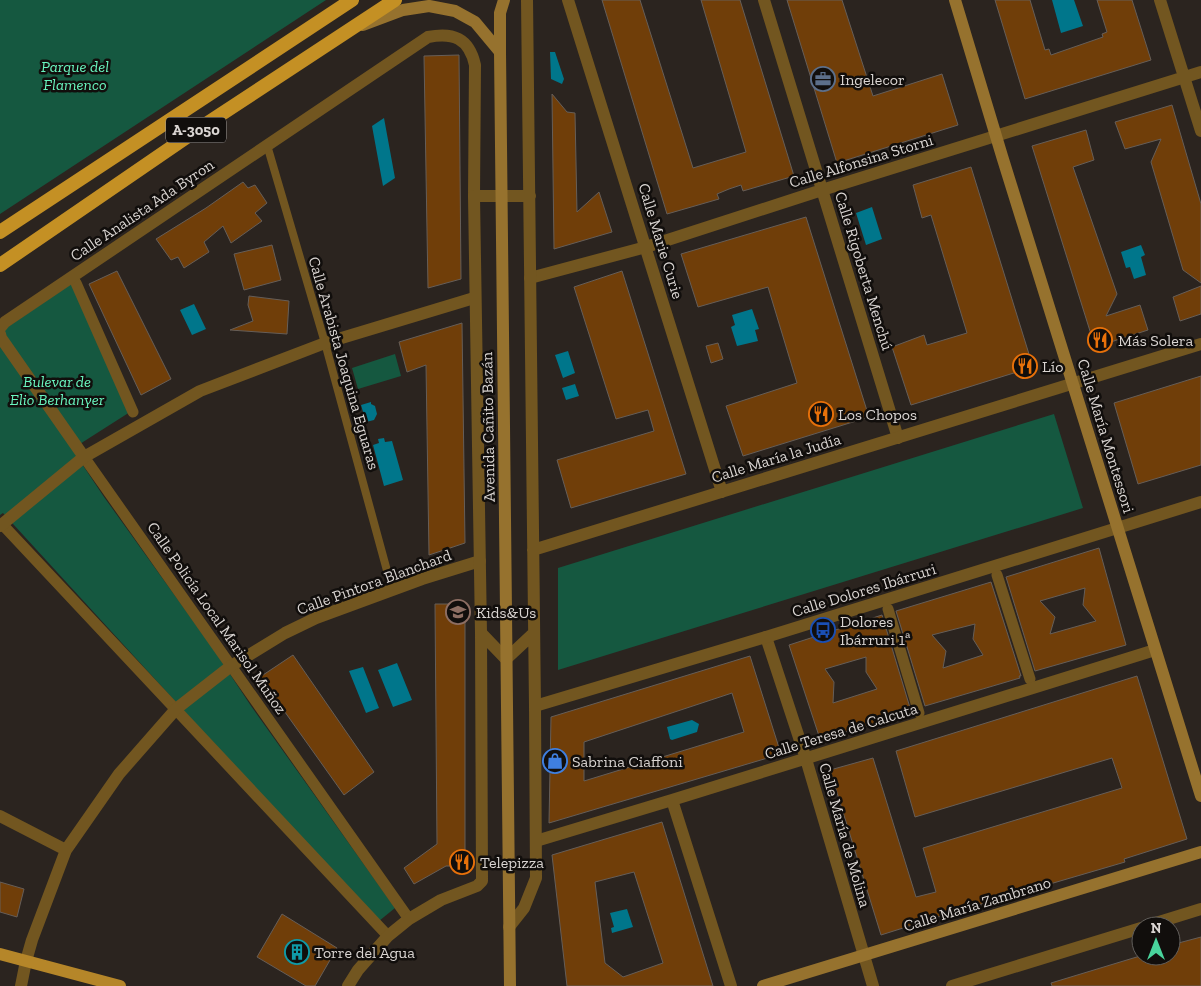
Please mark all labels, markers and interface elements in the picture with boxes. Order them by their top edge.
park label: Parque del Flamenco [41,57,109,94]
office icon: Ingelecor [810,66,836,92]
place label: Ingelecor [840,70,905,89]
road number: A-3050 [166,118,226,142]
street label: Calle Alfonsina Storni [787,130,936,192]
street label: Calle Analista Ada Byron [67,154,218,265]
street label: Calle Marie Curie [634,181,688,301]
street label: Calle Rigoberta Menchú [831,189,897,353]
street label: Calle Arabista Joaquina Eguaras [304,254,384,472]
restaurant icon: Más Solera [1087,327,1113,353]
place label: Más Solera [1118,331,1194,350]
street label: Avenida Cañito Bazán [477,351,499,502]
restaurant icon: Lío [1012,353,1038,379]
place label: Lío [1042,357,1063,376]
street label: Calle María Montessori [1074,357,1139,516]
park label: Bulevar de Elio Berhanyer [10,372,105,409]
restaurant icon: Los Chopos [808,401,834,427]
place label: Los Chopos [838,405,917,424]
street label: Calle María la Judía [709,429,843,487]
street label: Calle Policía Local Marisol Muñoz [143,518,291,718]
street label: Calle Pintora Blanchard [294,545,454,619]
street label: Calle Dolores Ibárruri [790,559,939,621]
school or university icon: Kids&Us [445,599,471,625]
place label: Kids&Us [476,603,536,622]
place label: Dolores Ibárruri 1ª [840,612,911,649]
bus stop icon: Dolores Ibárruri 1ª [810,617,836,643]
street label: Calle Teresa de Calcuta [762,699,920,763]
shop icon: Sabrina Ciaffoni [542,748,568,774]
place label: Sabrina Ciaffoni [572,752,683,771]
street label: Calle María de Molina [815,761,875,910]
restaurant icon: Telepizza [449,849,475,875]
place label: Telepizza [480,853,544,872]
street label: Calle María Zambrano [901,873,1053,935]
north arrow [1131,916,1181,966]
text: N [1151,920,1162,937]
building icon: Torre del Agua [284,939,310,965]
place label: Torre del Agua [314,943,415,962]

